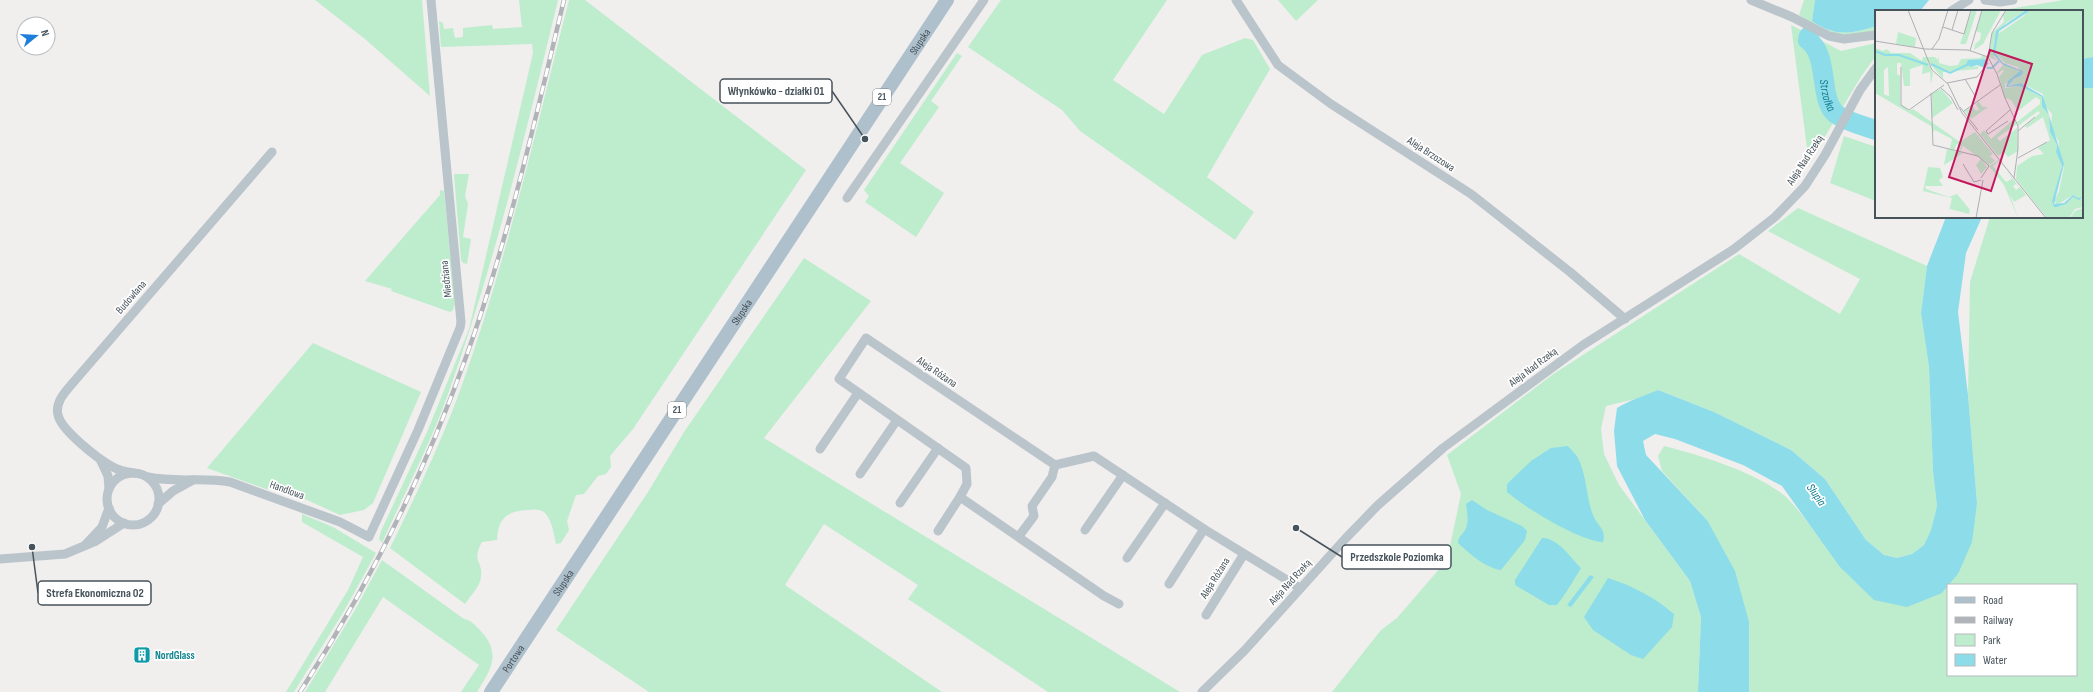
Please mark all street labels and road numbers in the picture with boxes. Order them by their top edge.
street label: Słupska [906,26,933,57]
road number: 21 [873,89,891,105]
street label: Aleja Nad Rzeką [1783,132,1826,188]
street label: Aleja Brzozowa [1404,133,1457,174]
street label: Miedziana [438,260,454,298]
street label: Budowlana [113,278,149,316]
street label: Słupska [728,297,755,327]
street label: Aleja Nad Rzeką [1505,345,1560,390]
street label: Aleja Różana [914,353,960,390]
road number: 21 [668,402,686,418]
street label: Handlowa [268,478,306,502]
street label: Aleja Różana [1197,555,1233,602]
street label: Aleja Nad Rzeką [1265,556,1314,608]
street label: Słupska [550,567,576,598]
street label: Portowa [499,642,527,675]

